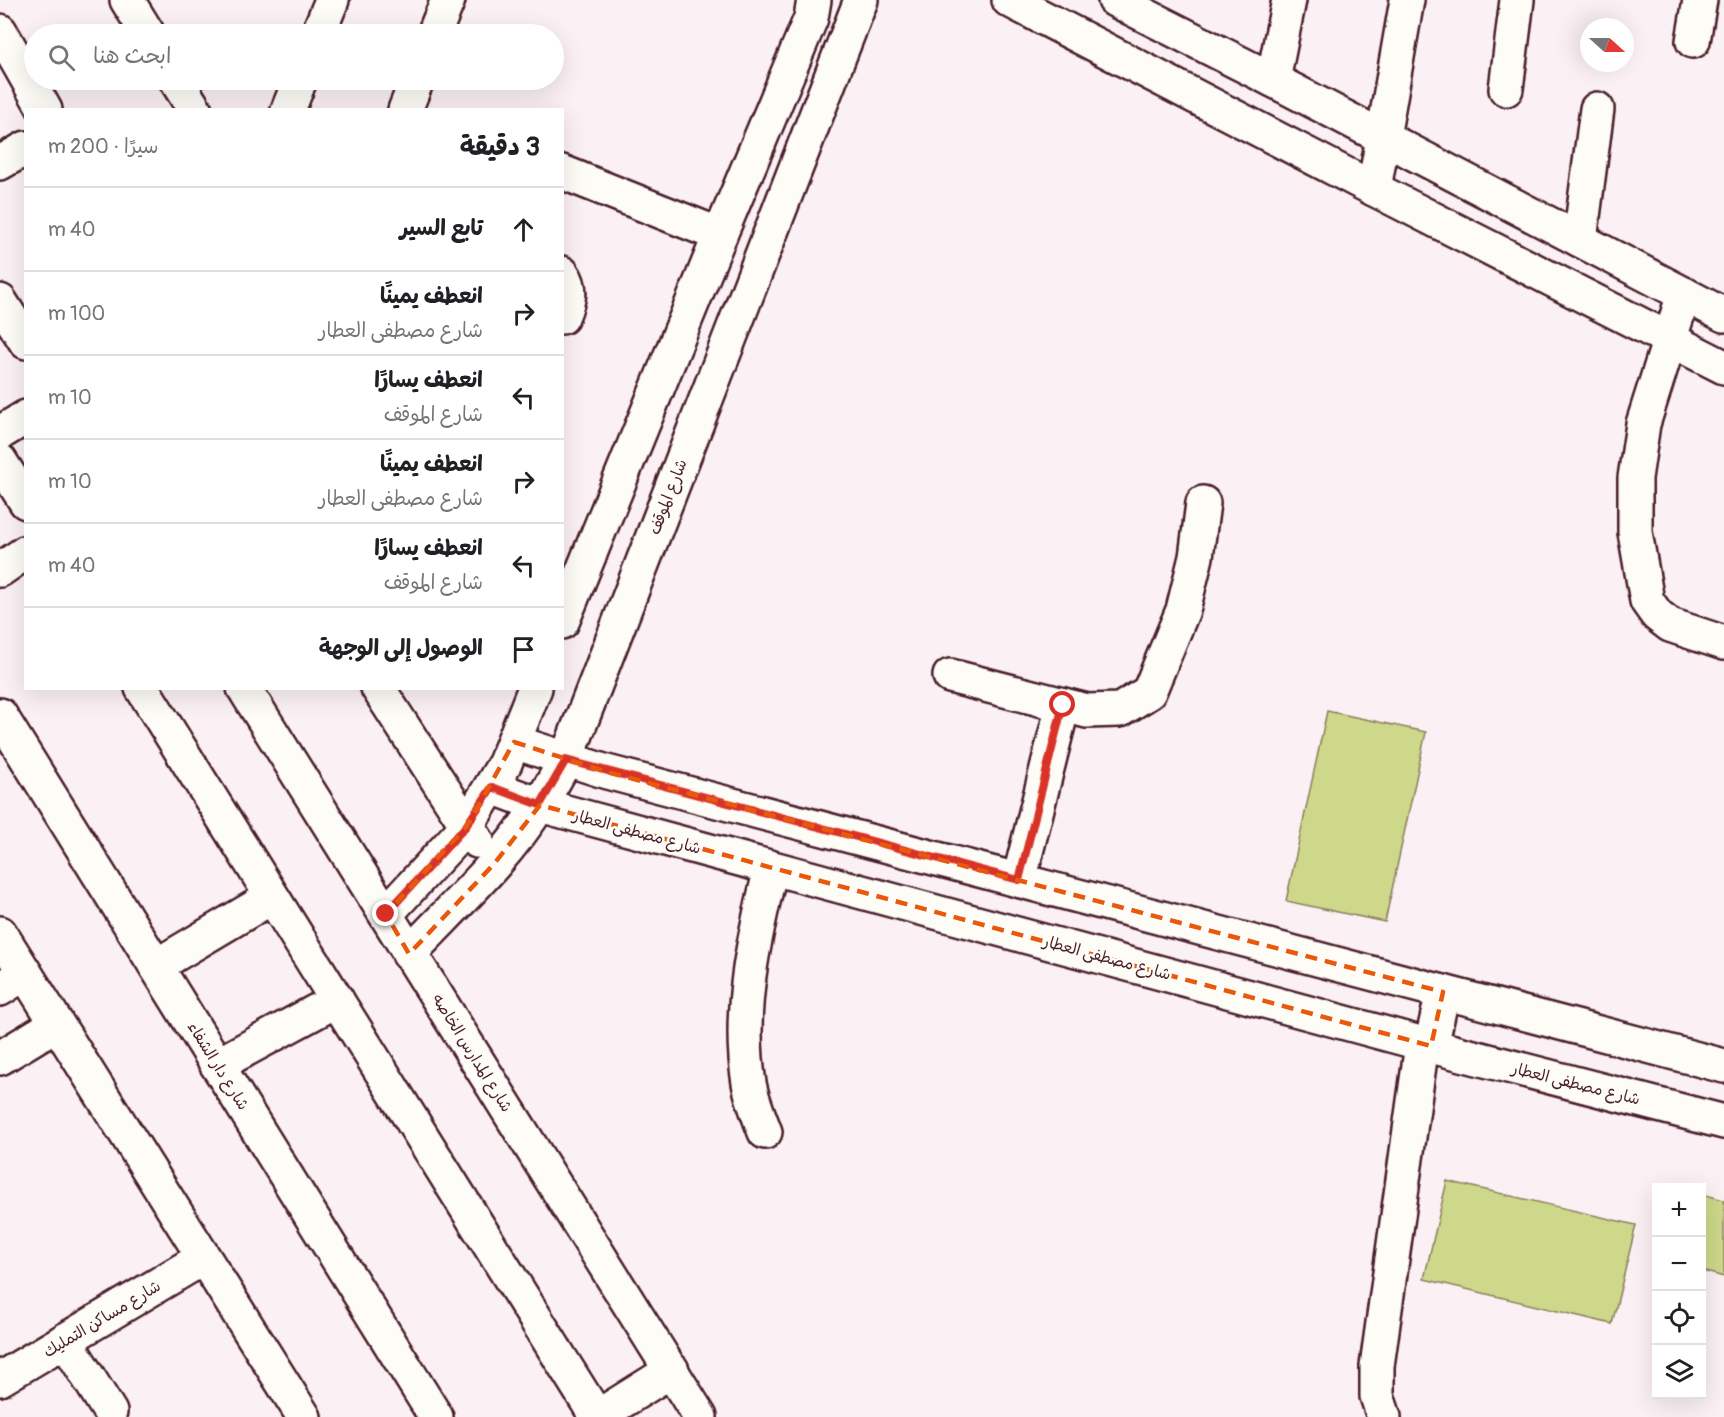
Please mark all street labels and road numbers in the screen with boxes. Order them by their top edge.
street label: شارع الموقف [644,456,692,538]
street label: شارع مصطفى العطار [569,805,703,860]
street label: شارع مصطفى العطار [1039,931,1173,986]
street label: شارع المدارس الخاصه [427,990,516,1116]
street label: شارع دار الشفاء [182,1018,253,1115]
street label: شارع مصطفى العطار [1508,1058,1642,1111]
street label: شارع مساكن التمليك [40,1276,165,1363]

